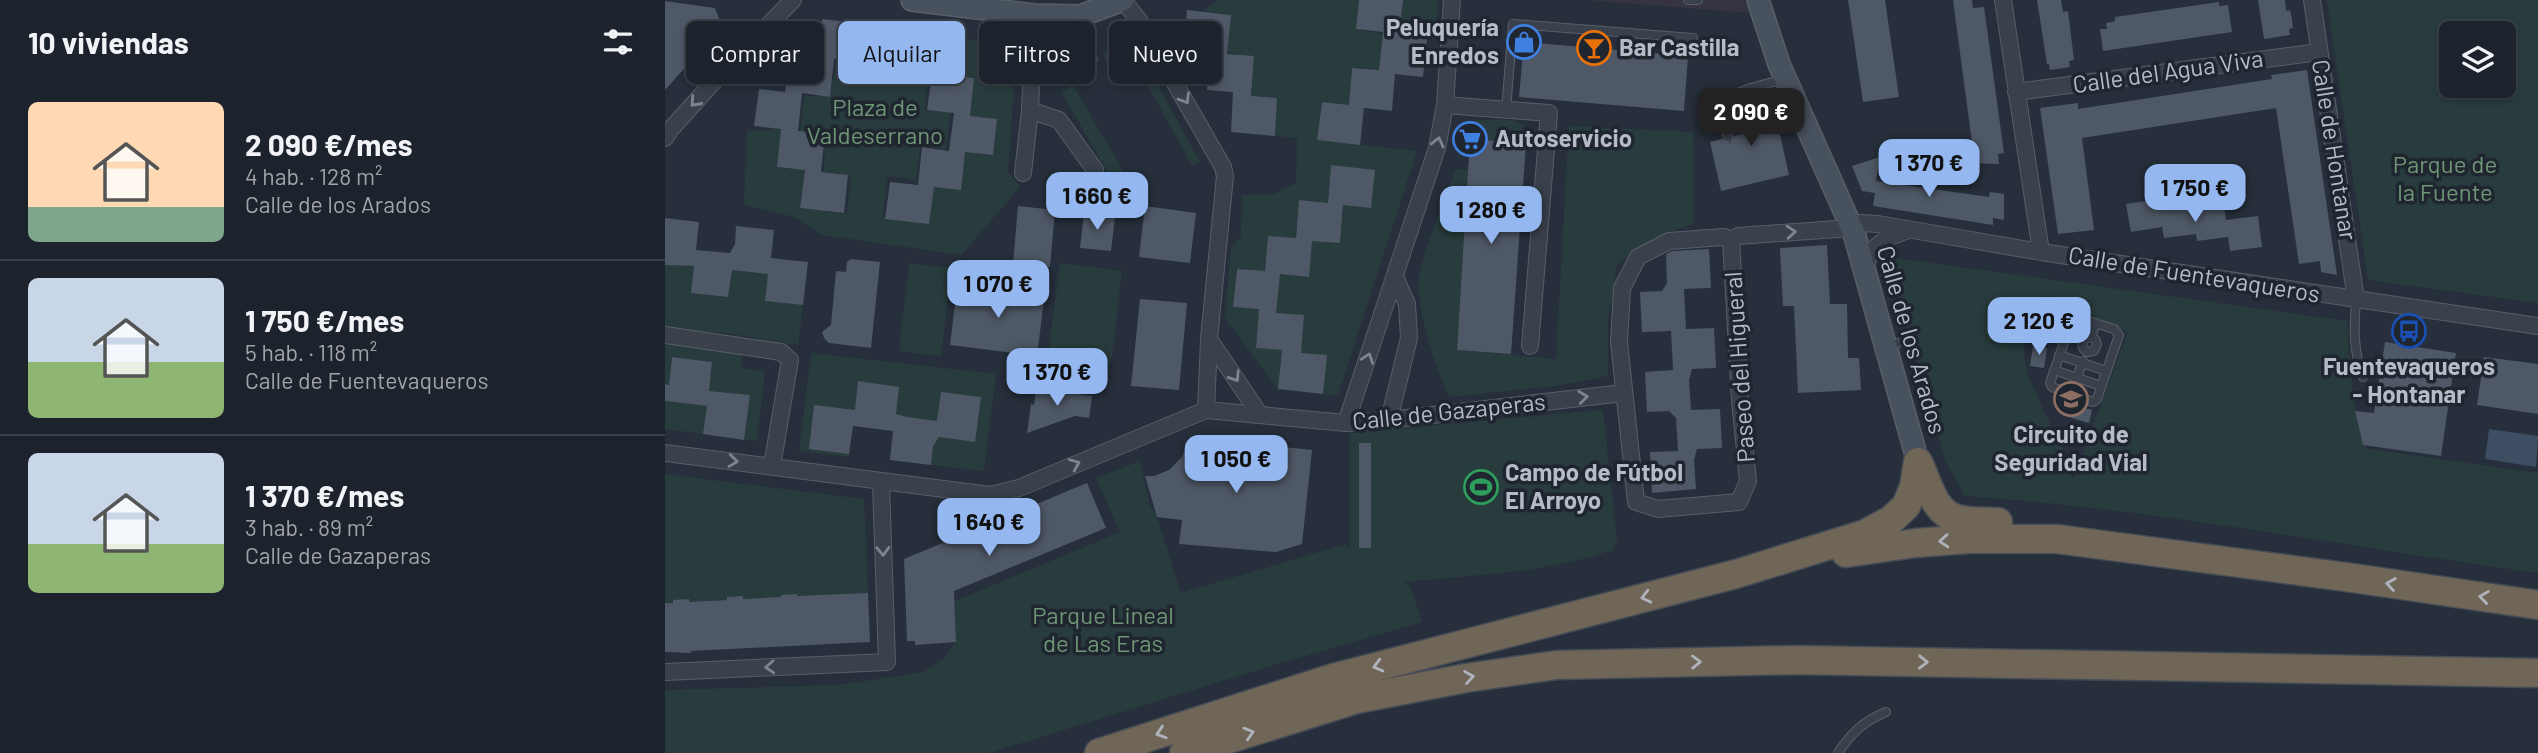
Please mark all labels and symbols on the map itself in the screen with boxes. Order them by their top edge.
place label: Peluquería Enredos [1386,12,1499,69]
shop icon: Peluquería Enredos [1505,23,1543,61]
bar icon: Bar Castilla [1575,29,1613,67]
place label: Bar Castilla [1619,32,1739,61]
street label: Calle del Agua Viva [2071,43,2265,98]
street label: Calle de Hontanar [2307,57,2364,242]
pin: 2 090 € [1686,88,1816,148]
park label: Plaza de Valdeserrano [807,92,943,149]
one-way arrow [1177,92,1190,105]
one-way arrow [691,94,703,107]
supermarket icon: Autoservicio [1451,120,1489,158]
place label: Autoservicio [1495,123,1632,152]
one-way arrow [1430,136,1444,148]
pin: 1 370 € [1864,140,1994,199]
park label: Parque de la Fuente [2393,149,2497,206]
pin: 1 750 € [2130,164,2260,224]
pin: 1 660 € [1032,173,1162,232]
pin: 1 280 € [1426,187,1556,246]
one-way arrow [1786,225,1797,240]
street label: Calle de Fuentevaqueros [2066,239,2322,308]
street label: Calle de los Arados [1872,242,1953,437]
pin: 1 070 € [933,260,1063,320]
street label: Paseo del Higueral [1717,271,1760,464]
pin: 2 120 € [1974,298,2104,357]
bus stop icon: Fuentevaqueros - Hontanar [2390,312,2428,350]
pin: 1 370 € [992,348,1122,408]
place label: Fuentevaqueros - Hontanar [2323,351,2495,408]
one-way arrow [1360,353,1374,365]
one-way arrow [1227,369,1240,382]
school or university icon: Circuito de Seguridad Vial [2052,380,2090,418]
street label: Calle de Gazaperas [1351,386,1547,435]
one-way arrow [1578,390,1589,405]
place label: Circuito de Seguridad Vial [1994,419,2148,476]
pin: 1 050 € [1171,435,1301,495]
one-way arrow [727,454,739,469]
place label: Campo de Fútbol El Arroyo [1505,457,1683,514]
one-way arrow [1068,459,1080,473]
sports icon: Campo de Fútbol El Arroyo [1462,468,1500,506]
pin: 1 640 € [924,498,1054,558]
one-way arrow [1938,533,1949,548]
one-way arrow [876,546,891,557]
one-way arrow [2385,576,2397,591]
one-way arrow [1640,589,1652,603]
one-way arrow [2478,590,2490,605]
park label: Parque Lineal de Las Eras [1032,600,1174,657]
one-way arrow [1691,654,1701,670]
one-way arrow [1918,655,1929,670]
one-way arrow [1373,658,1385,672]
one-way arrow [765,659,776,674]
one-way arrow [1463,670,1475,685]
one-way arrow [1155,725,1168,739]
one-way arrow [1242,726,1254,741]

